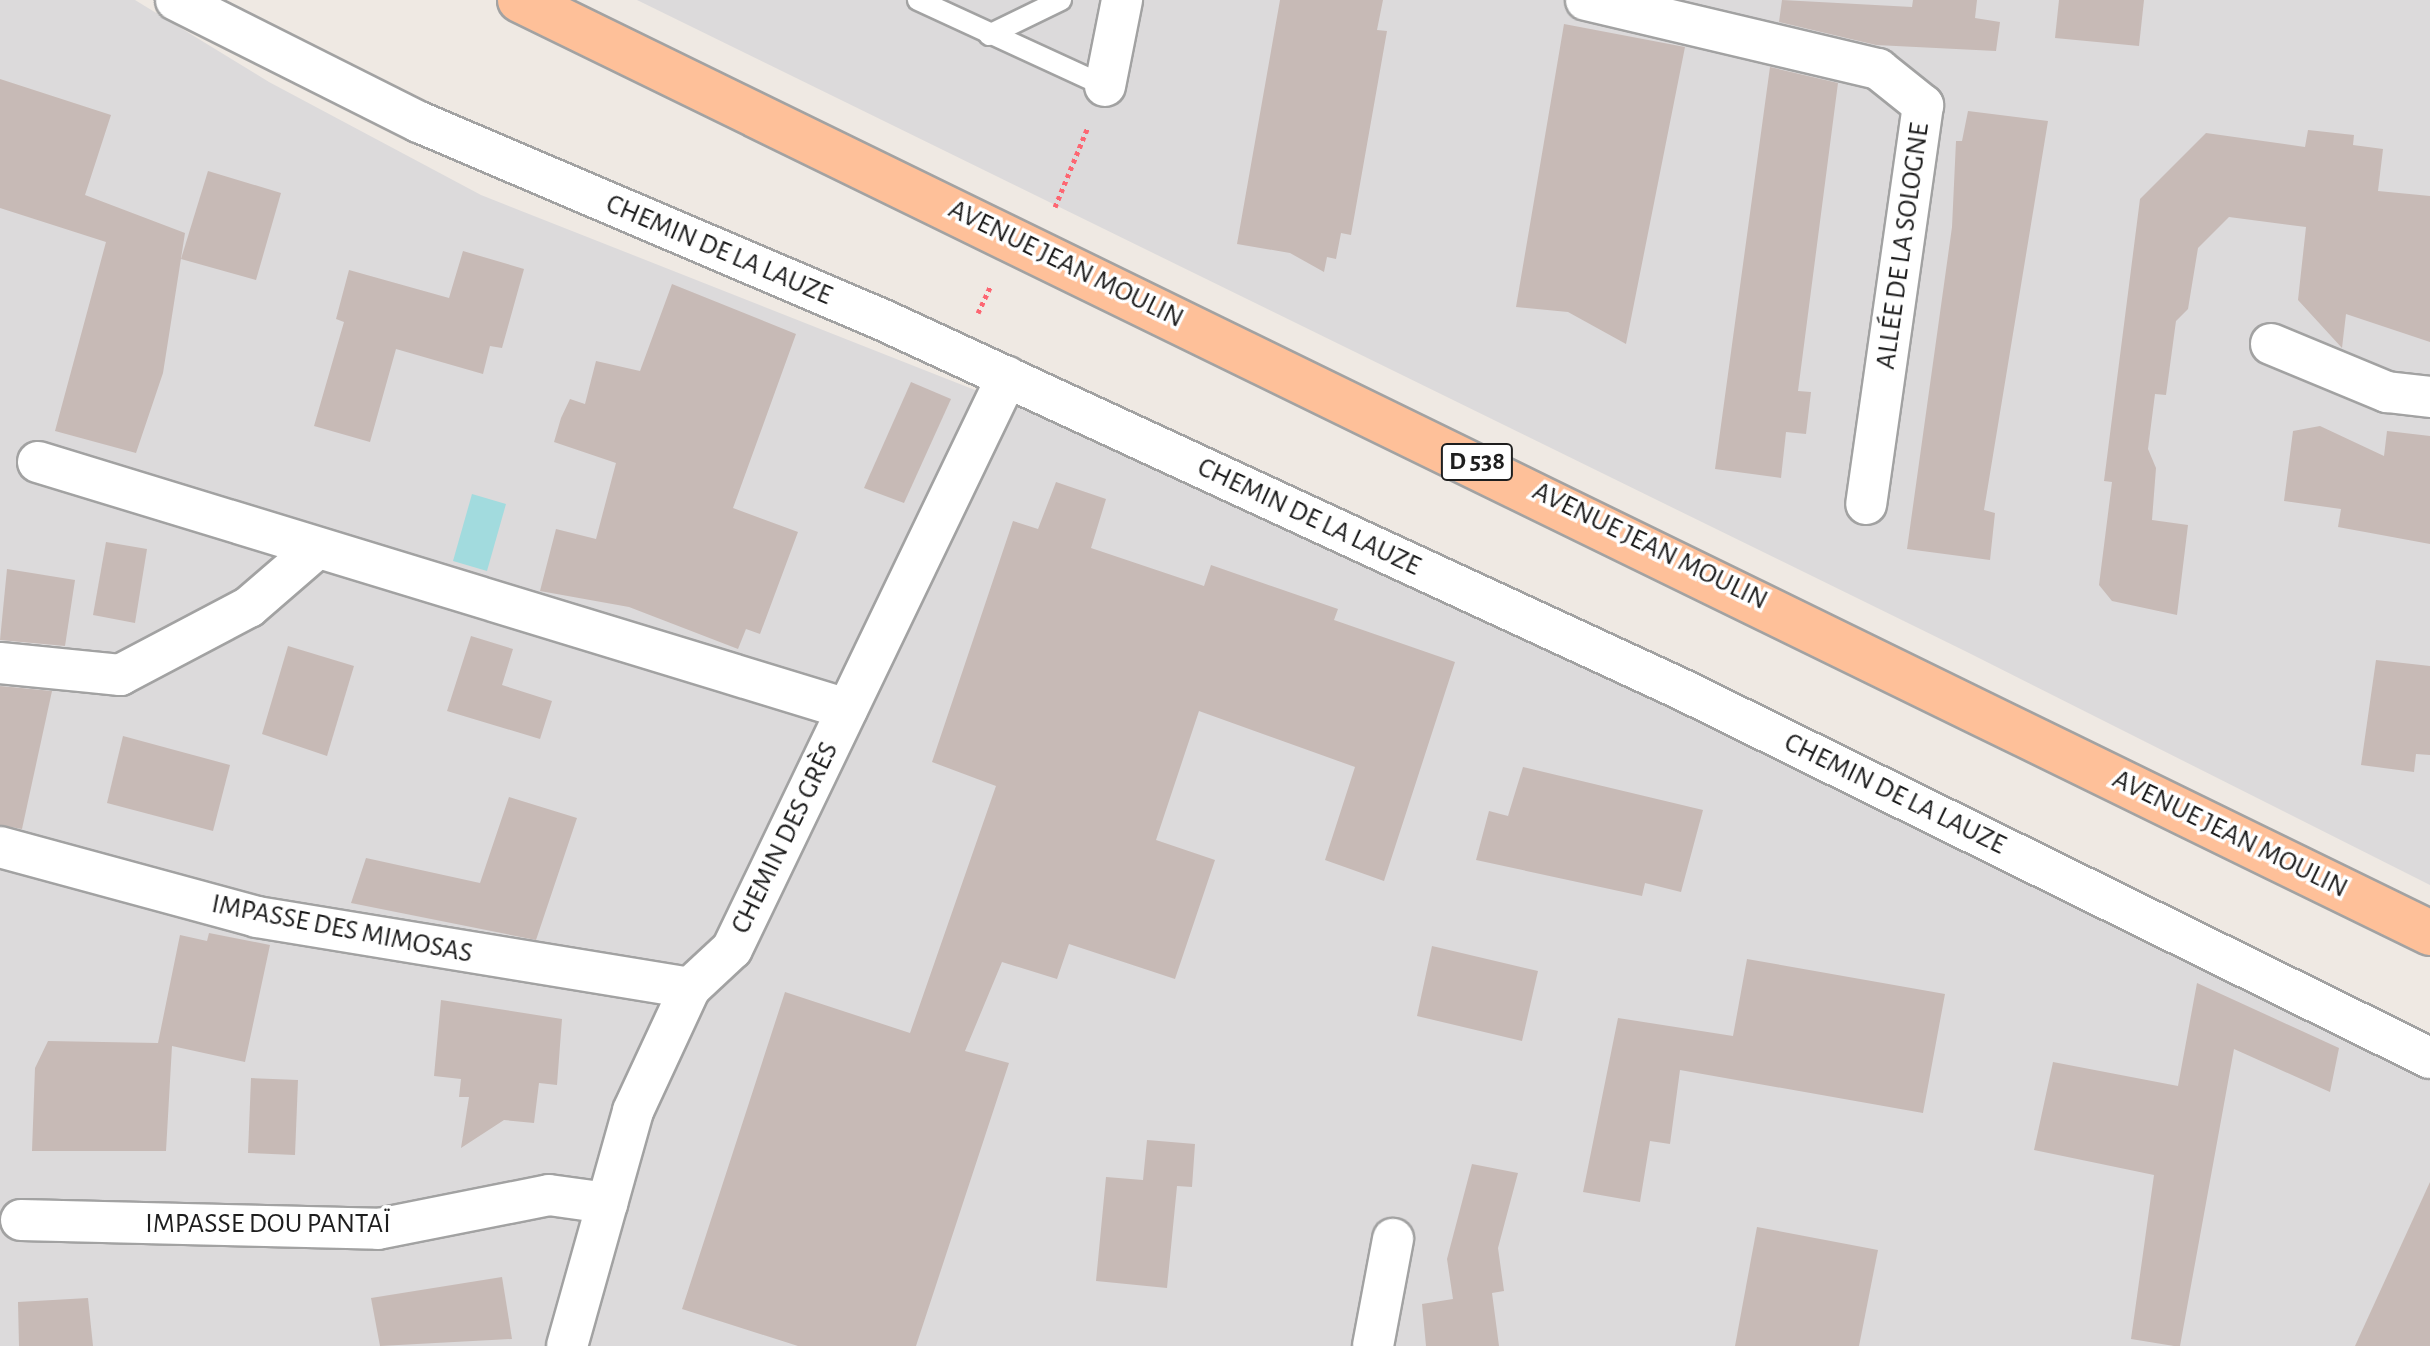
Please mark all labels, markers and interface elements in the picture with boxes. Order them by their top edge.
street label: ALLÉE DE LA SOLOGNE [1869,121,1937,371]
street label: CHEMIN DE LA LAUZE [601,187,837,313]
street label: AVENUE JEAN MOULIN [943,192,1189,336]
road number: D 538 [1439,440,1515,484]
street label: CHEMIN DE LA LAUZE [1192,451,1426,583]
street label: AVENUE JEAN MOULIN [1527,474,1773,618]
street label: CHEMIN DE LA LAUZE [1779,726,2011,862]
street label: CHEMIN DES GRÈS [724,737,846,939]
street label: AVENUE JEAN MOULIN [2107,762,2353,906]
street label: IMPASSE DES MIMOSAS [209,887,475,971]
street label: IMPASSE DOU PANTAÏ [145,1207,391,1241]

